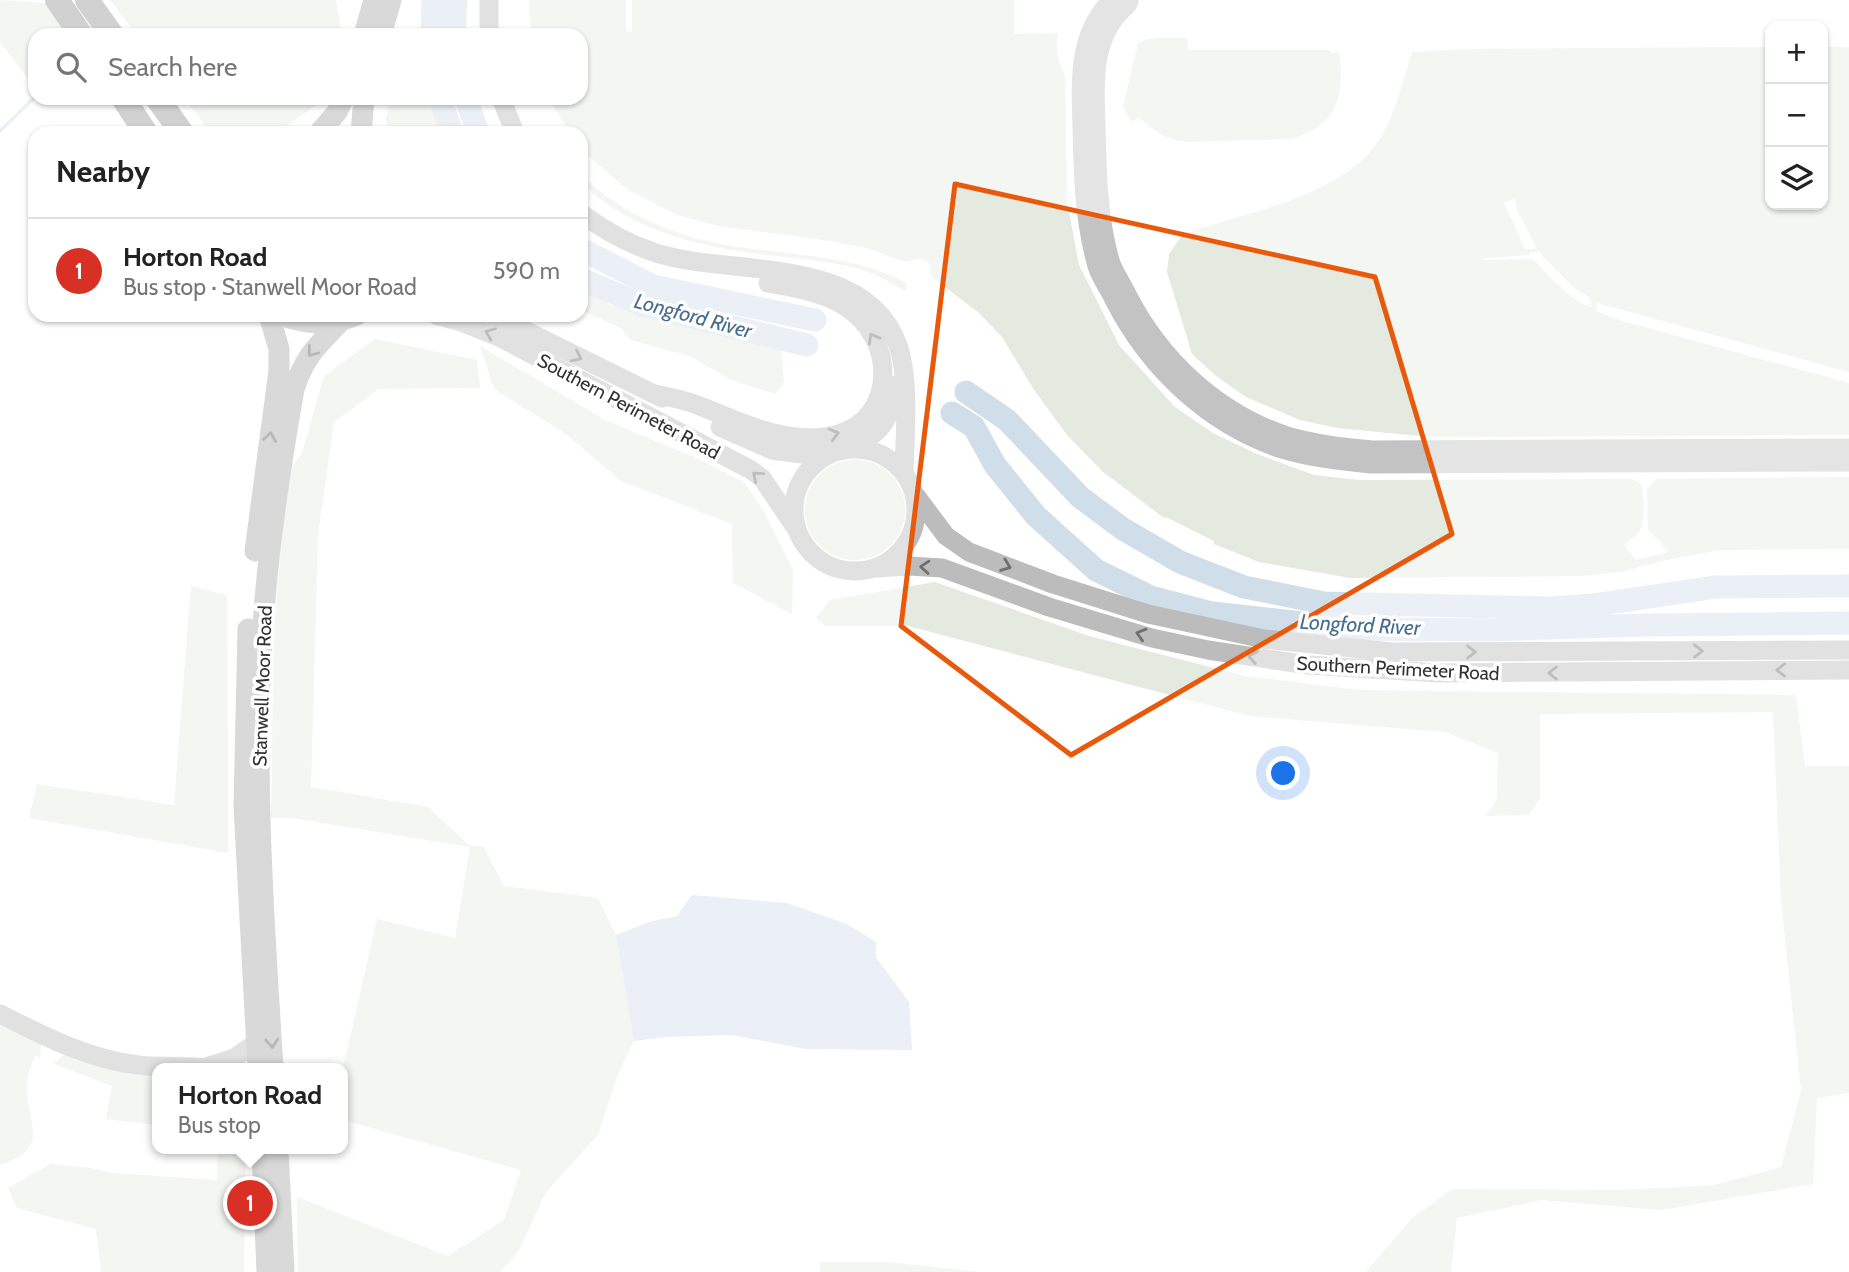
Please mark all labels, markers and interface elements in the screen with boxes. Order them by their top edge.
map controls [1765,21,1828,210]
button: + [1765,21,1828,84]
search box [28,28,588,105]
icon: search [52,48,90,86]
text: Search here [108,51,237,83]
button: − [1765,84,1828,147]
button: layers [1765,147,1828,210]
text: Nearby [56,153,150,190]
text: Horton Road [123,241,267,273]
text: 1 [75,257,83,285]
text: 590 m [493,257,560,285]
text: Bus stop · Stanwell Moor Road [123,273,417,301]
water label: Longford River [632,288,756,344]
one-way arrow [484,328,496,342]
one-way arrow [868,333,881,346]
one-way arrow [308,345,321,357]
one-way arrow [570,348,582,362]
street label: Southern Perimeter Road [534,349,724,464]
one-way arrow [828,428,840,443]
one-way arrow [262,431,277,443]
one-way arrow [752,472,765,484]
one-way arrow [999,558,1011,572]
one-way arrow [919,560,930,575]
street label: Stanwell Moor Road [248,605,277,767]
water label: Longford River [1299,609,1422,640]
one-way arrow [1135,628,1147,643]
one-way arrow [1694,643,1704,659]
one-way arrow [1466,644,1477,660]
one-way arrow [1247,650,1259,665]
street label: Southern Perimeter Road [1296,652,1500,685]
one-way arrow [1775,662,1786,678]
one-way arrow [1548,665,1558,681]
your location [1266,756,1300,790]
one-way arrow [264,1037,279,1048]
popup [152,1063,348,1154]
text: Horton Road [178,1079,322,1111]
text: Bus stop [178,1111,261,1139]
pin: 1 [227,1177,273,1229]

